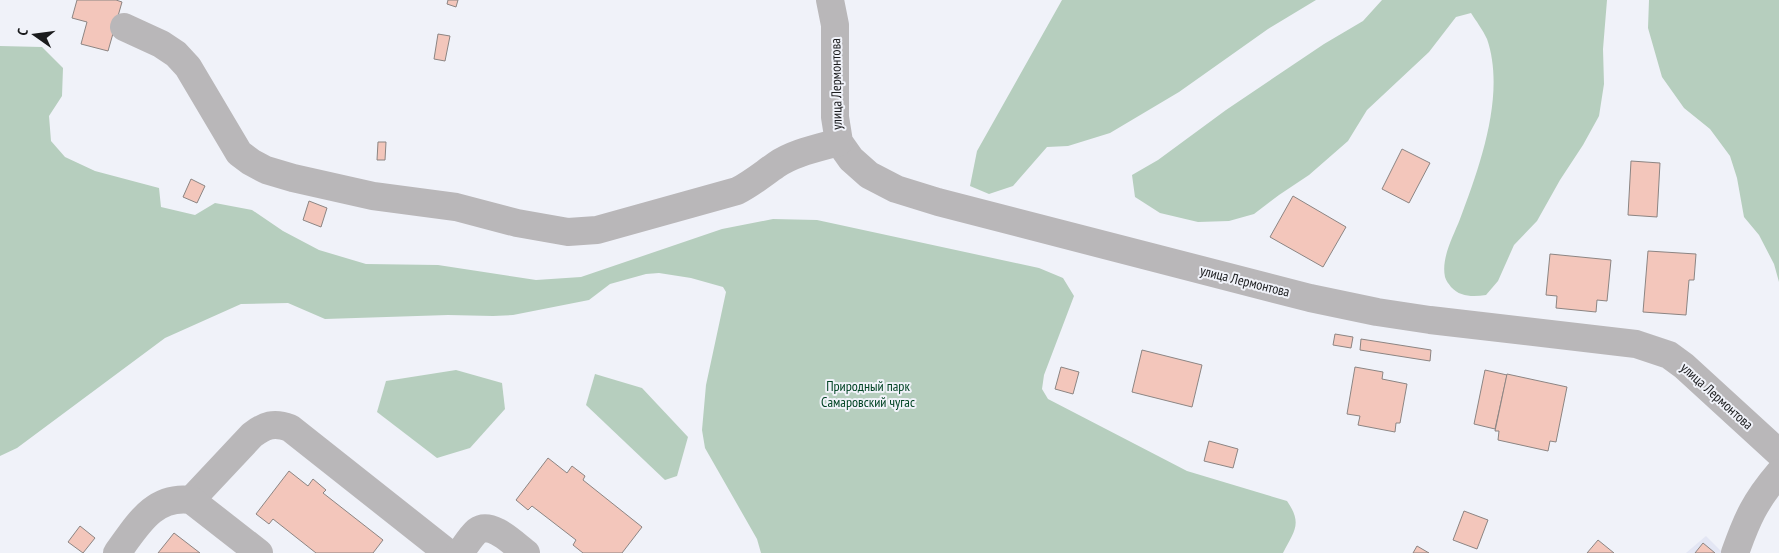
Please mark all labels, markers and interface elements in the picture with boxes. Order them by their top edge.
north arrow [10,10,60,60]
text: С [13,26,32,37]
street label: улица Лермонтова [826,38,846,130]
street label: улица Лермонтова [1198,261,1292,301]
street label: улица Лермонтова [1677,359,1757,433]
park label: Природный парк Самаровский чугас [821,377,915,411]

